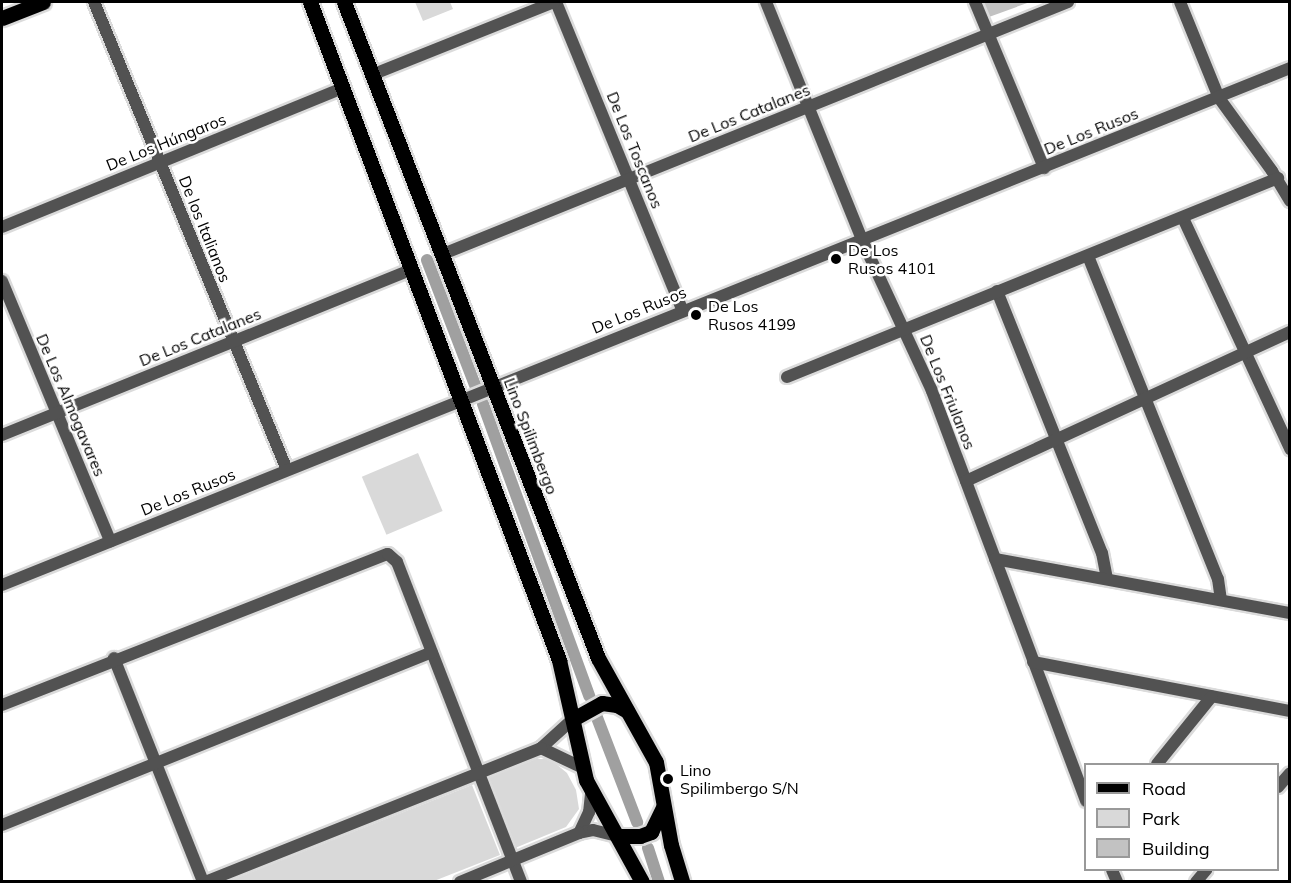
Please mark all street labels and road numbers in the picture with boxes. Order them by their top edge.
street label: De Los Catalanes [685,80,813,146]
street label: De Los Toscanos [603,89,667,211]
street label: De Los Rusos [1041,103,1141,159]
street label: De Los Húngaros [103,109,229,175]
street label: De los Italianos [175,173,235,285]
street label: De Los Rusos [589,282,689,338]
street label: De Los Catalanes [136,304,264,370]
street label: De Los Almogavares [32,331,110,479]
street label: De Los Friulanos [916,332,980,452]
street label: Lino Spilimbergo [500,375,562,497]
street label: De Los Rusos [138,464,238,520]

